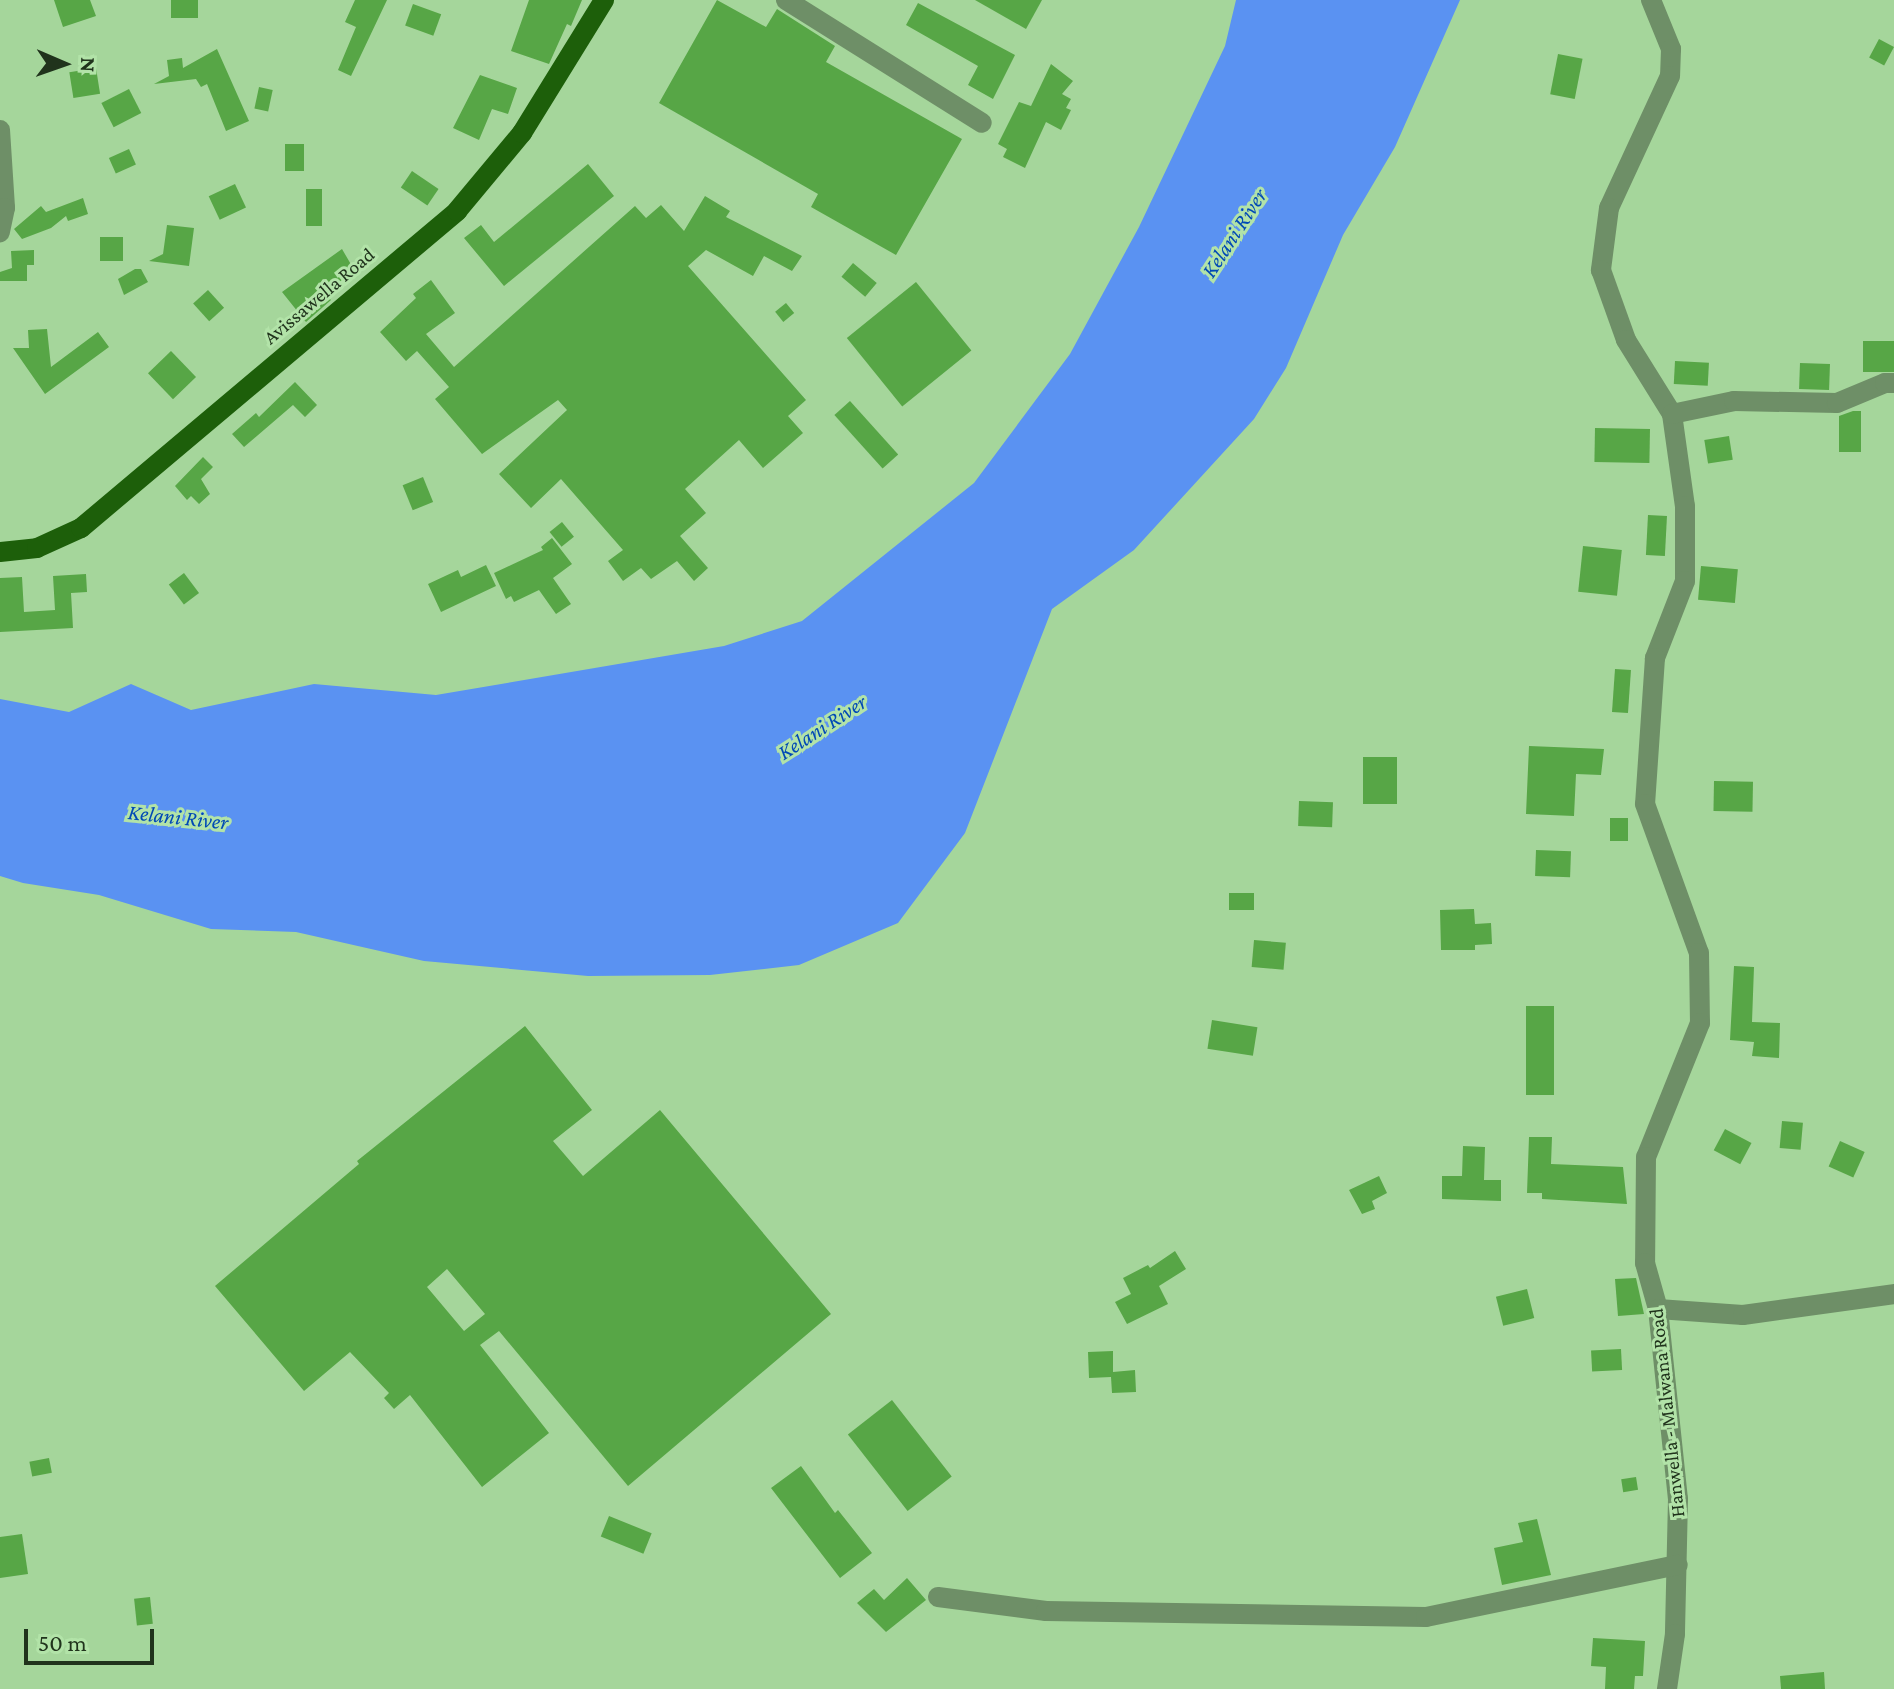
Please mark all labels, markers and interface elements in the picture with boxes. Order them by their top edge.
north arrow [24,24,104,104]
text: N [76,57,101,73]
water label: Kelani River [1196,184,1272,282]
street label: Avissawella Road [259,243,379,349]
water label: Kelani River [773,689,871,765]
water label: Kelani River [127,799,229,835]
street label: Hanwella - Malwana Road [1644,1307,1690,1519]
scale bar [28,1613,158,1663]
text: 50 m [38,1629,87,1656]

